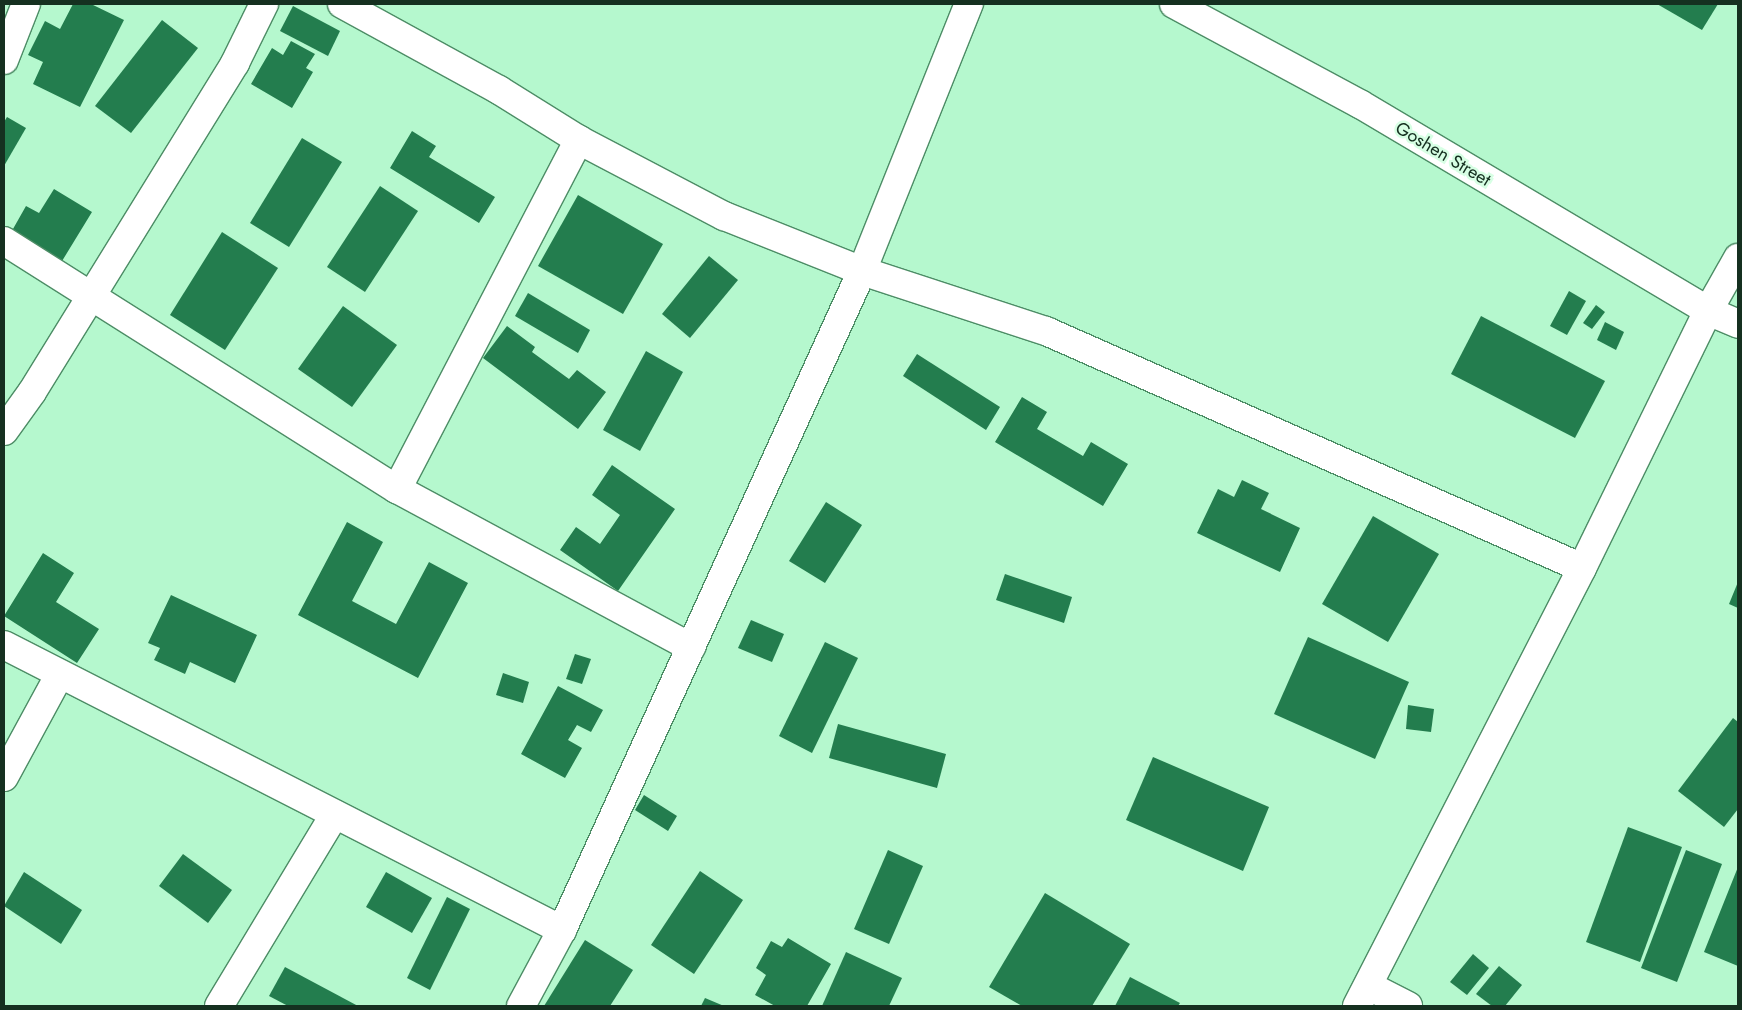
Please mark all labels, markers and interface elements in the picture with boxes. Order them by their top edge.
street label: Goshen Street [1391,117,1495,191]

